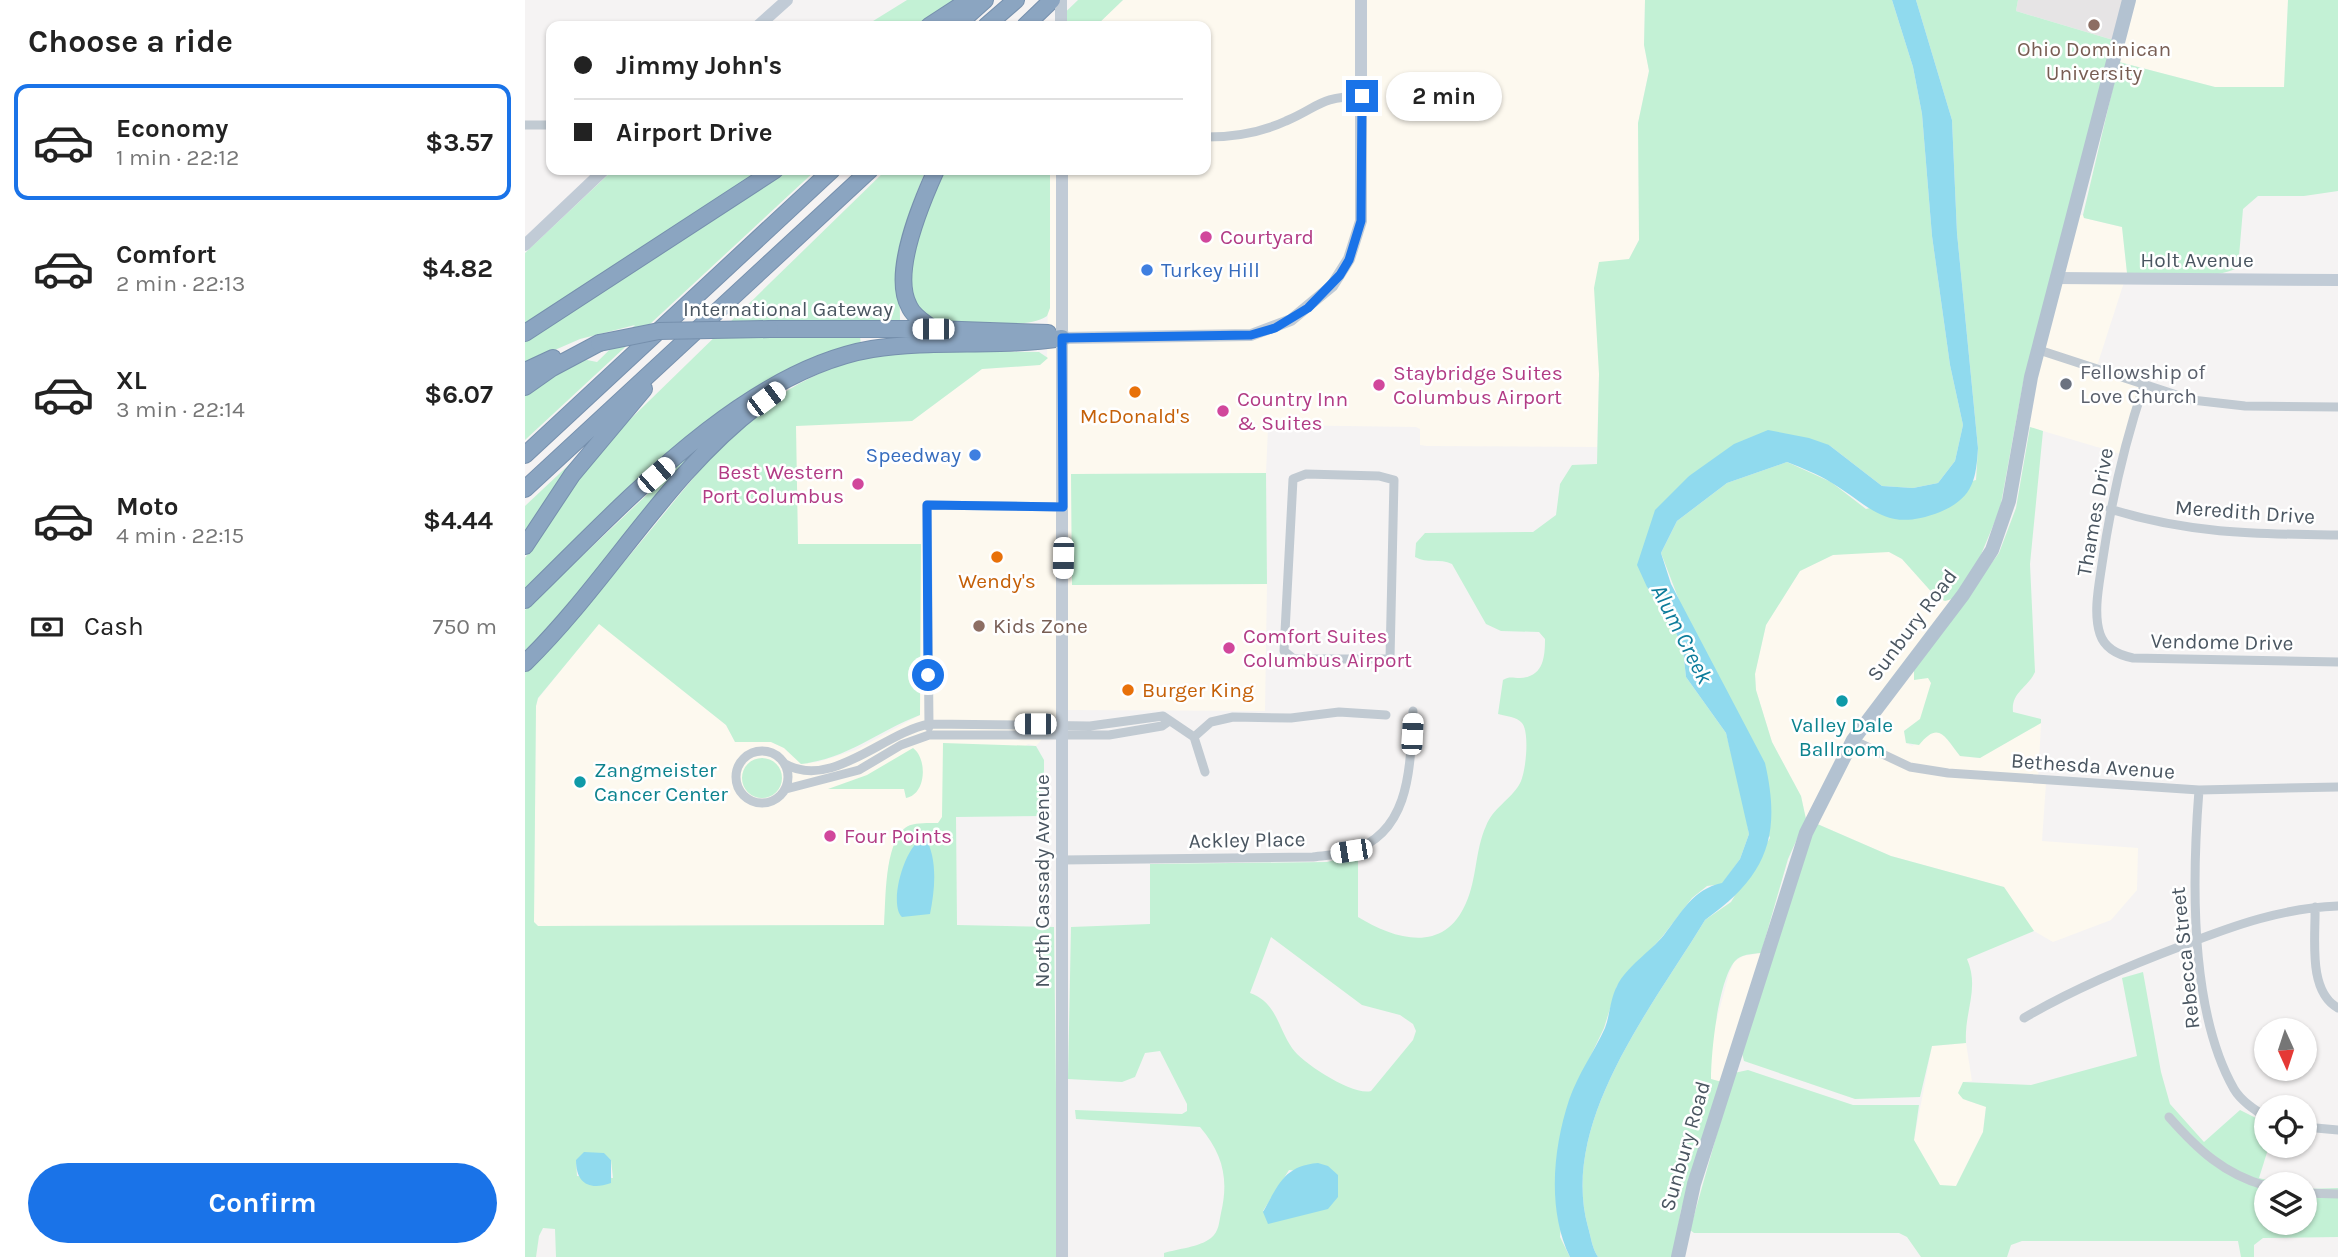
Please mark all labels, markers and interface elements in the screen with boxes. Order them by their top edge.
marker: Ohio Dominican University [2086,17,2102,33]
text: Choose a ride [28,23,233,60]
place label: Ohio Dominican University [2017,37,2171,85]
text: Jimmy John's [616,50,782,81]
callout: 2 min [1387,72,1502,120]
route end [1346,80,1378,112]
text: 2 min [1412,83,1476,110]
icon: car [32,111,95,174]
text: Economy [116,113,228,144]
text: Airport Drive [616,117,772,148]
text: $3.57 [425,127,493,158]
text: 1 min · 22:12 [116,144,239,171]
place label: Courtyard [1220,225,1314,249]
marker: Courtyard [1198,229,1214,245]
icon: car [32,237,95,300]
text: Comfort [116,239,217,270]
street label: Holt Avenue [2140,248,2254,272]
text: $4.82 [421,253,493,284]
place label: Turkey Hill [1161,258,1260,282]
marker: Turkey Hill [1139,262,1155,278]
text: 2 min · 22:13 [116,270,245,297]
street label: International Gateway [683,297,893,321]
car [913,319,955,340]
place label: Fellowship of Love Church [2080,360,2206,408]
place label: Staybridge Suites Columbus Airport [1393,361,1563,409]
icon: car [32,363,95,426]
text: XL [116,365,147,396]
marker: Fellowship of Love Church [2058,376,2074,392]
marker: Staybridge Suites Columbus Airport [1371,377,1387,393]
car [743,378,790,420]
text: $6.07 [424,379,493,410]
marker: McDonald's [1127,384,1143,400]
place label: Country Inn & Suites [1237,387,1348,435]
text: 3 min · 22:14 [116,396,245,423]
marker: Country Inn & Suites [1215,403,1231,419]
place label: McDonald's [1080,404,1190,428]
place label: Speedway [865,443,961,467]
street label: Thames Drive [2072,446,2118,578]
marker: Speedway [967,447,983,463]
car [634,453,679,497]
place label: Best Western Port Columbus [702,460,844,508]
marker: Best Western Port Columbus [850,476,866,492]
icon: car [32,489,95,552]
text: Moto [116,491,178,522]
street label: Meredith Drive [2174,495,2316,529]
text: $4.44 [423,505,493,536]
text: 4 min · 22:15 [116,522,244,549]
car [1053,537,1074,579]
marker: Wendy's [989,549,1005,565]
street label: Sunbury Road [1862,564,1962,686]
place label: Wendy's [958,569,1036,593]
water label: Alum Creek [1645,580,1719,689]
icon: cash [28,608,66,646]
text: Cash [84,611,144,642]
text: 750 m [433,613,497,640]
place label: Kids Zone [993,614,1088,638]
marker: Kids Zone [971,618,987,634]
place label: Comfort Suites Columbus Airport [1243,624,1412,672]
street label: Vendome Drive [2150,629,2294,655]
marker: Comfort Suites Columbus Airport [1221,640,1237,656]
route start [912,659,944,691]
place label: Burger King [1142,678,1254,702]
marker: Burger King [1120,682,1136,698]
marker: Valley Dale Ballroom [1834,693,1850,709]
car [1401,712,1424,756]
place label: Valley Dale Ballroom [1791,713,1893,761]
car [1015,714,1057,735]
street label: Bethesda Avenue [2010,748,2176,784]
place label: Zangmeister Cancer Center [594,758,728,806]
marker: Zangmeister Cancer Center [572,774,588,790]
street label: North Cassady Avenue [1030,774,1054,988]
place label: Four Points [844,824,952,848]
street label: Ackley Place [1188,827,1306,853]
marker: Four Points [822,828,838,844]
car [1329,837,1374,865]
street label: Rebecca Street [2166,886,2204,1030]
north arrow [2254,1018,2317,1082]
map controls [2254,1018,2317,1235]
street label: Sunbury Road [1655,1078,1715,1214]
button: locate [2254,1095,2317,1158]
button: Confirm [28,1163,497,1243]
button: layers [2254,1172,2317,1235]

